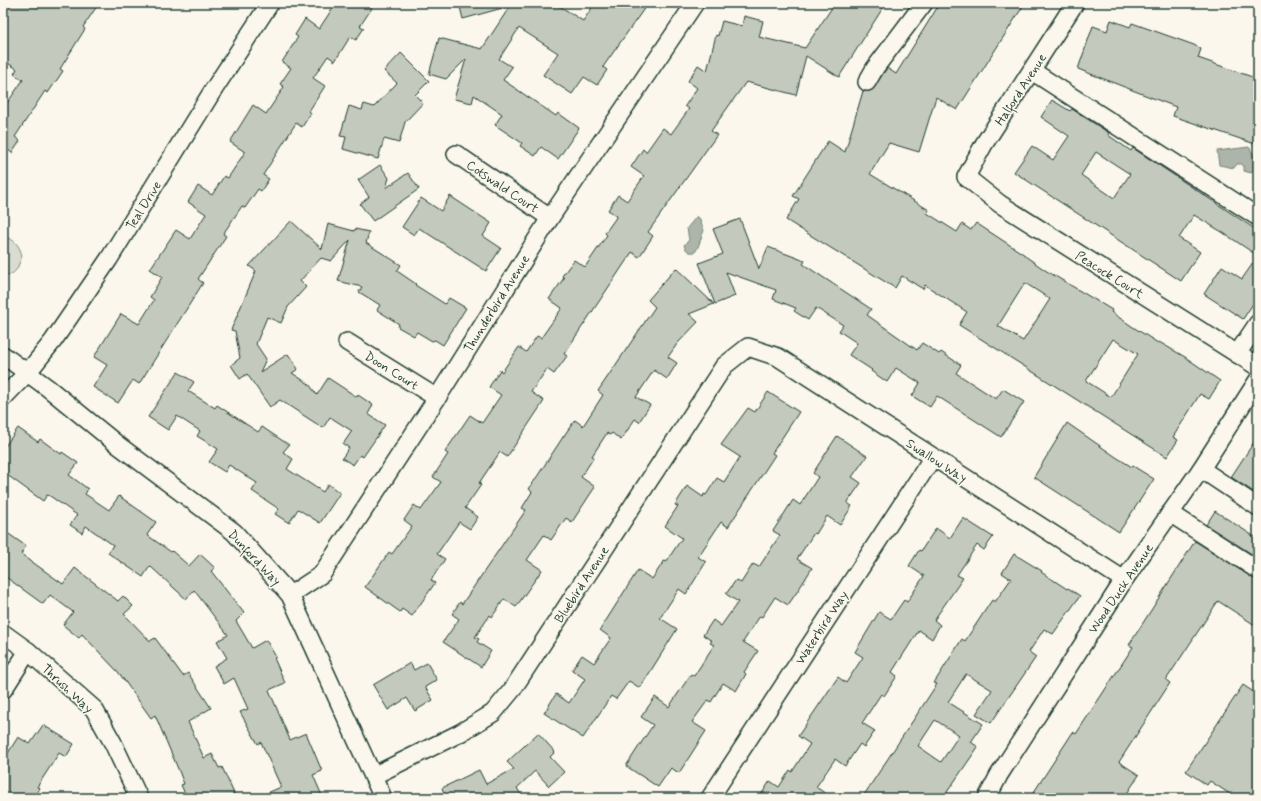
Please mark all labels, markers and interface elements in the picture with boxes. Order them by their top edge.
street label: Halford Avenue [991,50,1053,130]
street label: Cotswald Court [463,157,542,218]
street label: Teal Drive [123,178,166,233]
street label: Peacock Court [1072,248,1147,303]
street label: Thunderbird Avenue [460,252,534,356]
street label: Doon Court [361,348,421,394]
street label: Swallow Way [903,435,970,487]
street label: Dunford Way [222,526,284,591]
street label: Wood Duck Avenue [1085,541,1158,637]
street label: Bluebird Avenue [551,543,614,627]
street label: Waterbird Way [792,587,853,668]
street label: Thrush Way [38,661,97,718]

